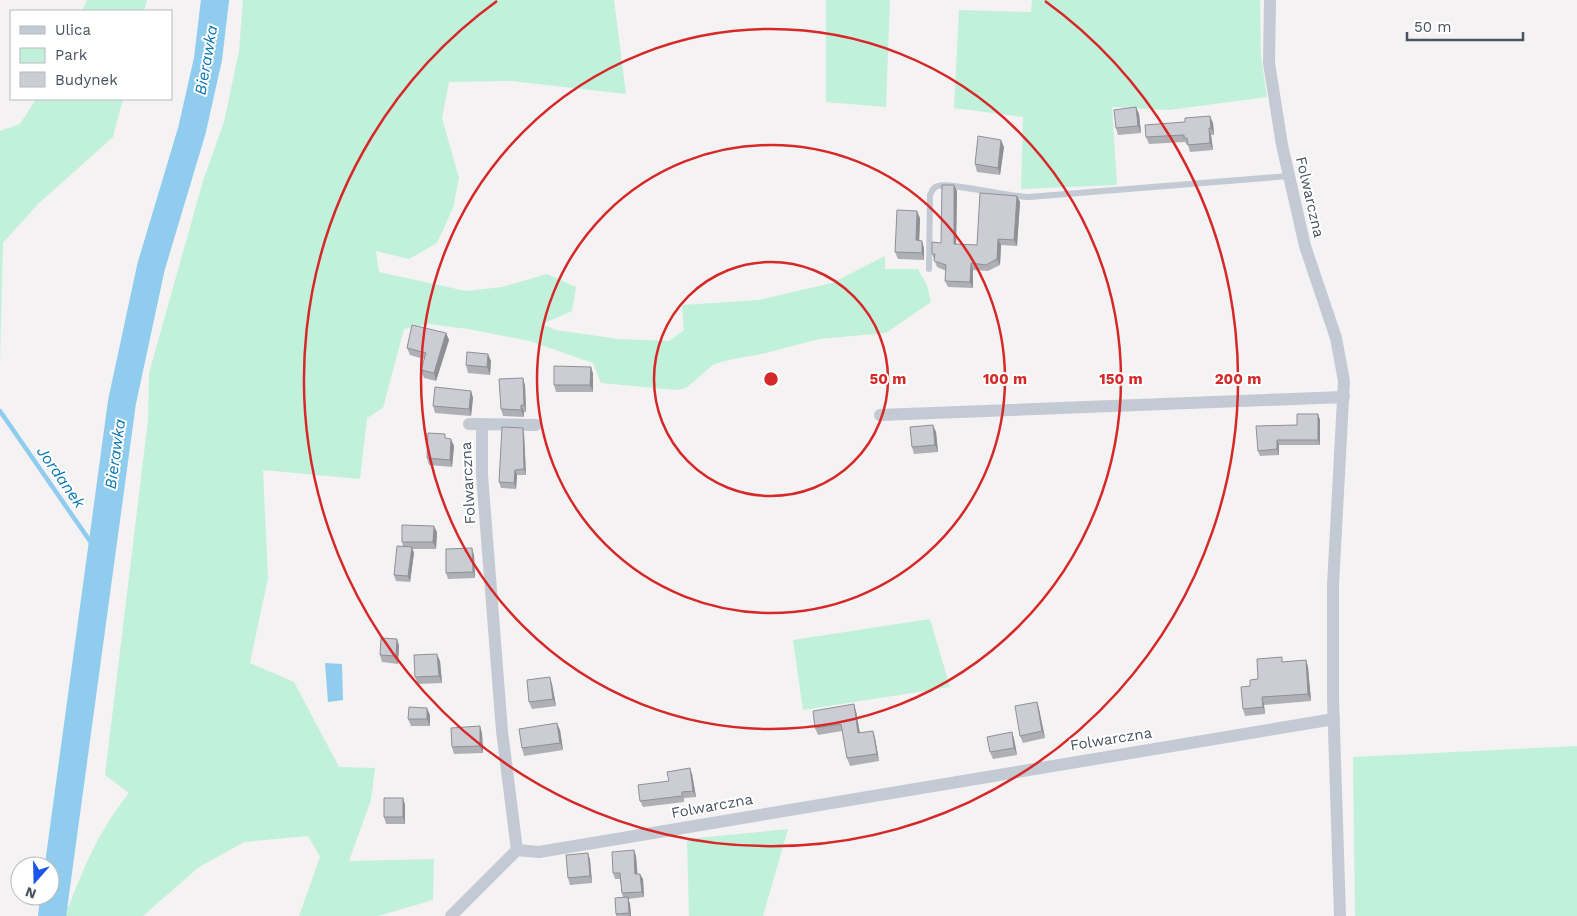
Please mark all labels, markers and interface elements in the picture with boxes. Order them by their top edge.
legend [10,10,172,100]
scale bar [1407,10,1523,42]
text: 50 m [1414,18,1451,36]
text: Ulica [55,21,92,39]
water label: Bierawka [191,24,221,96]
text: Park [55,46,88,64]
text: Budynek [55,71,118,89]
street label: Folwarczna [1292,155,1328,240]
centre of rings [762,370,780,388]
text: 50 m [870,370,906,388]
text: 100 m [983,370,1027,388]
text: 150 m [1099,370,1143,388]
text: 200 m [1215,370,1261,388]
water label: Bierawka [101,418,129,490]
street label: Folwarczna [457,441,479,525]
water label: Jordanek [33,442,90,513]
street label: Folwarczna [1069,724,1154,754]
street label: Folwarczna [670,790,755,822]
north arrow [10,856,60,906]
text: N [23,884,38,903]

